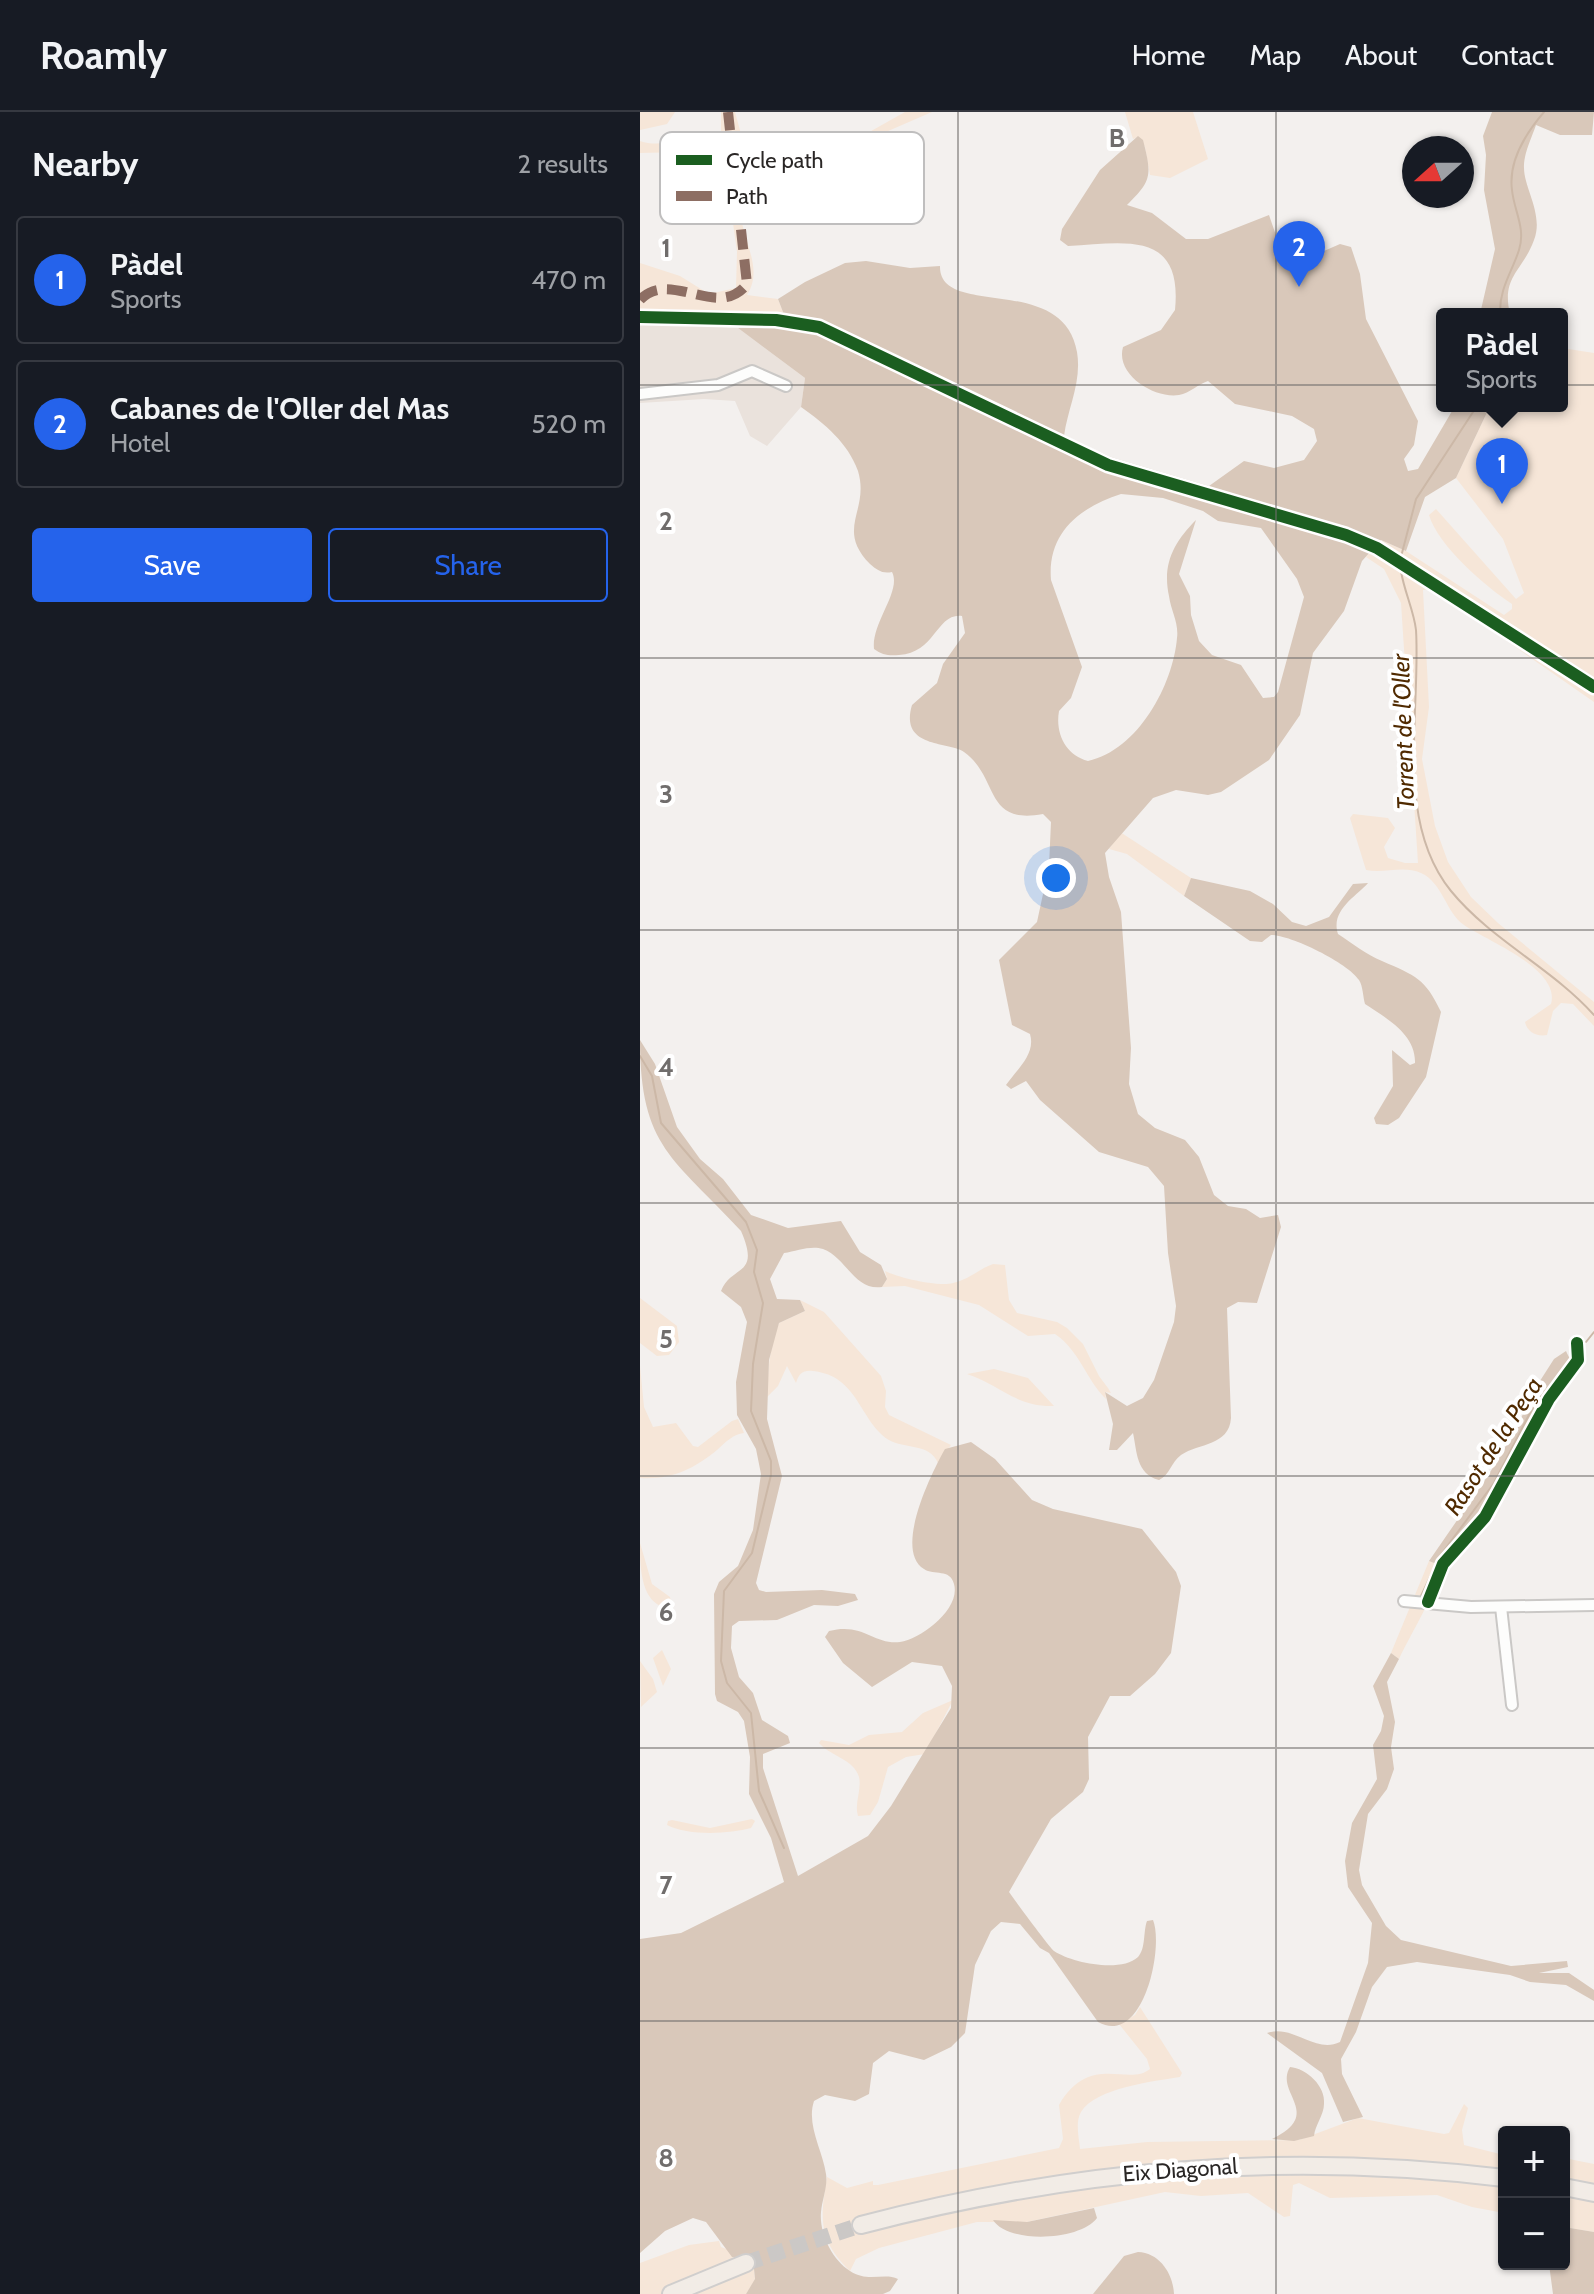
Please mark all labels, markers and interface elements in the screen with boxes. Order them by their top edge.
text: Roamly [40,32,167,79]
text: Home [1132,38,1205,72]
text: Map [1249,38,1301,72]
text: About [1345,38,1417,72]
text: Contact [1461,38,1554,72]
text: B [1109,122,1125,154]
legend [660,132,924,224]
north arrow [1402,136,1474,208]
text: Nearby [32,143,139,185]
text: Cycle path [726,147,824,174]
text: 2 results [517,148,608,180]
text: Path [726,183,768,210]
pin: 2 [1273,221,1325,287]
text: 1 [661,232,671,264]
text: Pàdel [110,246,183,283]
text: 1 [55,264,65,296]
text: 470 m [531,264,606,296]
text: Sports [110,283,182,315]
popup [1436,308,1568,412]
text: Pàdel [1466,326,1538,363]
text: Sports [1466,363,1537,395]
text: Cabanes de l'Oller del Mas [110,390,449,427]
text: 2 [53,408,67,440]
text: 520 m [532,408,606,440]
text: Hotel [110,427,170,459]
pin: 1 [1476,438,1528,504]
text: 2 [659,505,673,537]
button: Save [32,528,312,602]
button: Share [328,528,608,602]
water label: Torrent de l'Oller [1386,652,1420,811]
text: 3 [659,778,673,810]
your location [1036,858,1076,898]
text: 4 [658,1051,674,1083]
text: 5 [659,1323,673,1355]
water label: Rasot de la Peça [1438,1372,1548,1520]
text: 6 [659,1596,673,1628]
text: 7 [659,1869,673,1901]
map controls [1498,2126,1570,2270]
button: + [1498,2126,1570,2198]
text: 8 [658,2142,674,2174]
street label: Eix Diagonal [1122,2152,1239,2187]
button: − [1498,2198,1570,2270]

